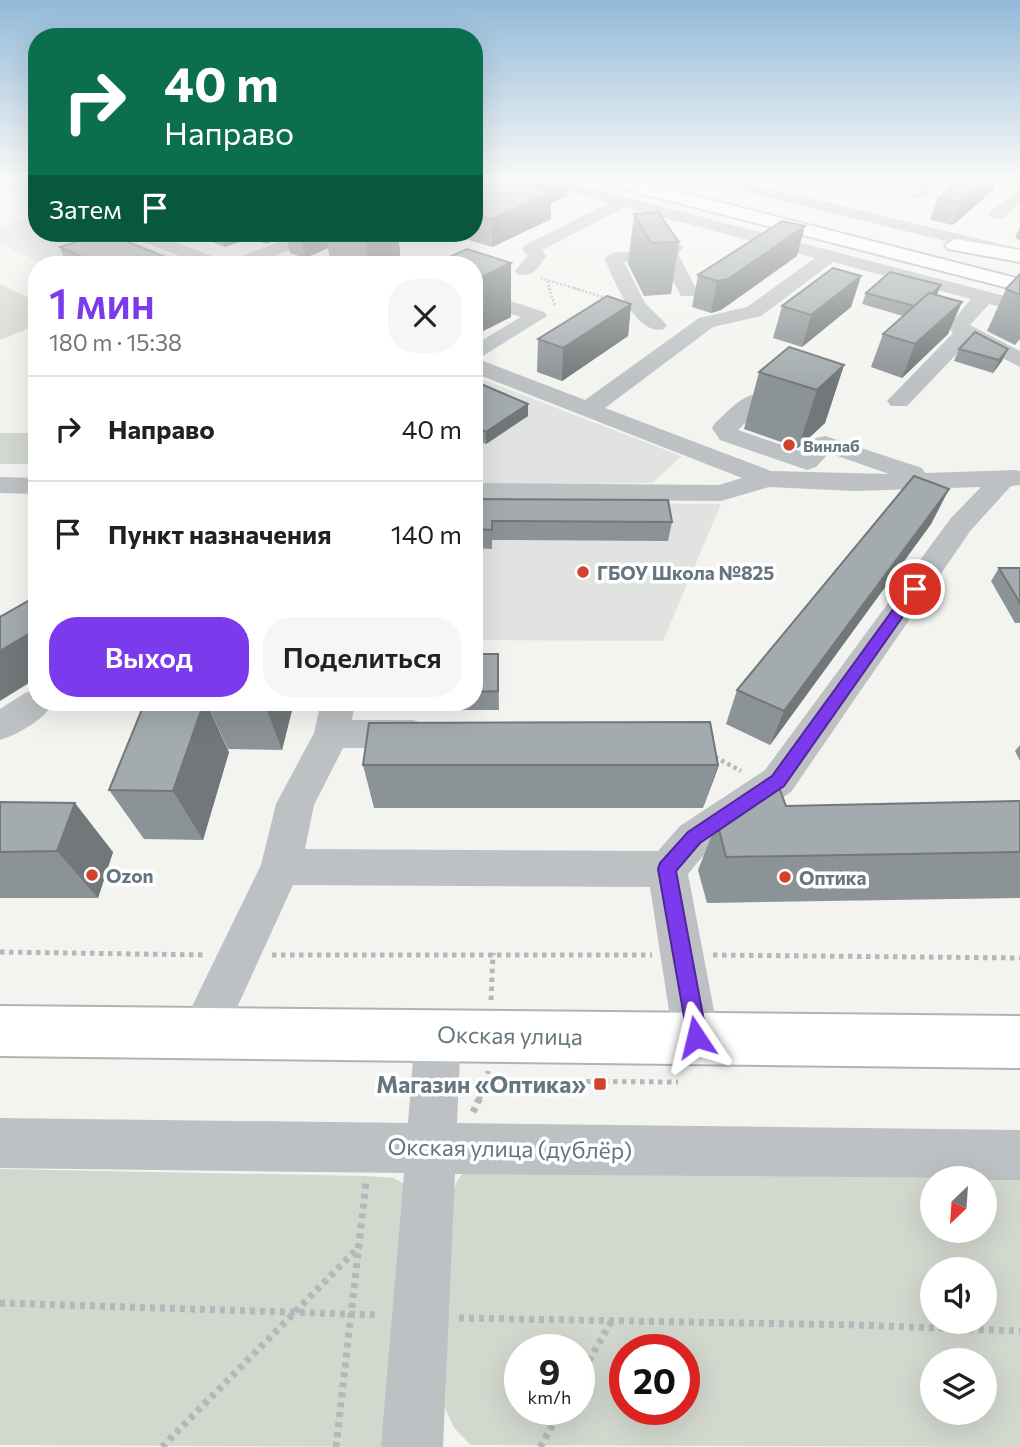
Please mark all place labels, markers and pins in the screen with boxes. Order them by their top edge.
place label: Винлаб [803,436,860,455]
marker: Винлаб [781,437,797,453]
pin [885,559,945,619]
place label: ГБОУ Школа №825 [597,561,774,584]
marker: ГБОУ Школа №825 [575,564,591,580]
place label: Ozon [106,864,154,887]
place label: Оптика [799,866,867,889]
marker: Ozon [84,867,100,883]
marker: Оптика [777,869,793,885]
place label: Магазин «Оптика» [376,1070,586,1098]
marker: Магазин «Оптика» [592,1076,608,1092]

